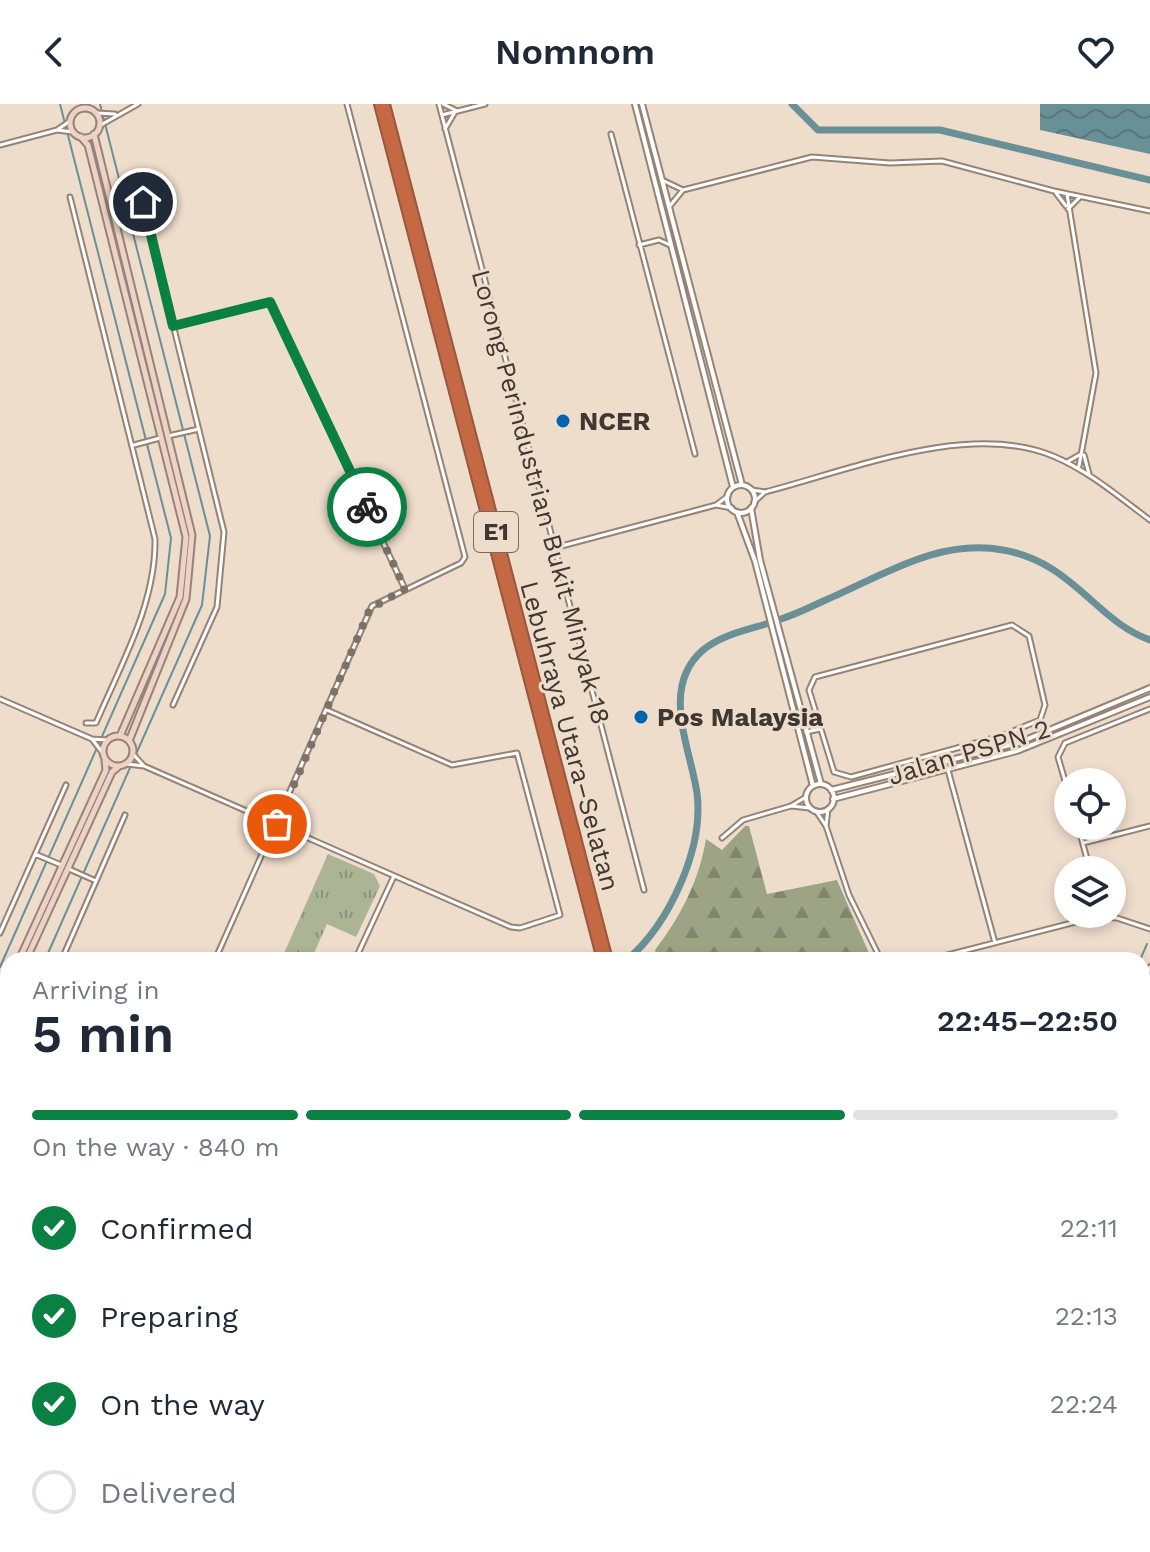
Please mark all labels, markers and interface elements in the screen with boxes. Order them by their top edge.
icon: back [32,30,76,74]
icon: heart [1074,30,1118,74]
text: Nomnom [495,31,655,73]
pin [109,168,177,236]
icon: home [121,180,165,224]
street label: Lorong Perindustrian Bukit Minyak 18 [466,266,616,728]
place label: NCER [579,406,650,436]
marker: NCER [554,412,572,430]
courier [327,467,407,547]
icon: bike [345,485,389,529]
road number: E1 [474,512,518,552]
street label: Lebuhraya Utara–Selatan [514,578,626,894]
place label: Pos Malaysia [657,702,823,732]
marker: Pos Malaysia [632,708,650,726]
street label: Jalan PSPN 2 [884,713,1054,791]
map controls [1054,768,1126,928]
button: locate [1054,768,1126,840]
pin [243,790,311,858]
icon: bag [255,802,299,846]
button: layers [1054,856,1126,928]
text: Arriving in [32,975,160,1005]
text: 22:45–22:50 [937,1003,1118,1038]
text: 5 min [32,1004,174,1065]
text: On the way · 840 m [32,1132,280,1162]
icon: check [32,1206,76,1250]
text: Confirmed [100,1211,254,1246]
text: 22:11 [1060,1213,1118,1243]
icon: check [32,1294,76,1338]
text: Preparing [100,1299,238,1334]
text: 22:13 [1055,1301,1118,1331]
icon: check [32,1382,76,1426]
text: On the way [100,1387,265,1422]
text: 22:24 [1050,1389,1118,1419]
text: Delivered [100,1475,237,1510]

